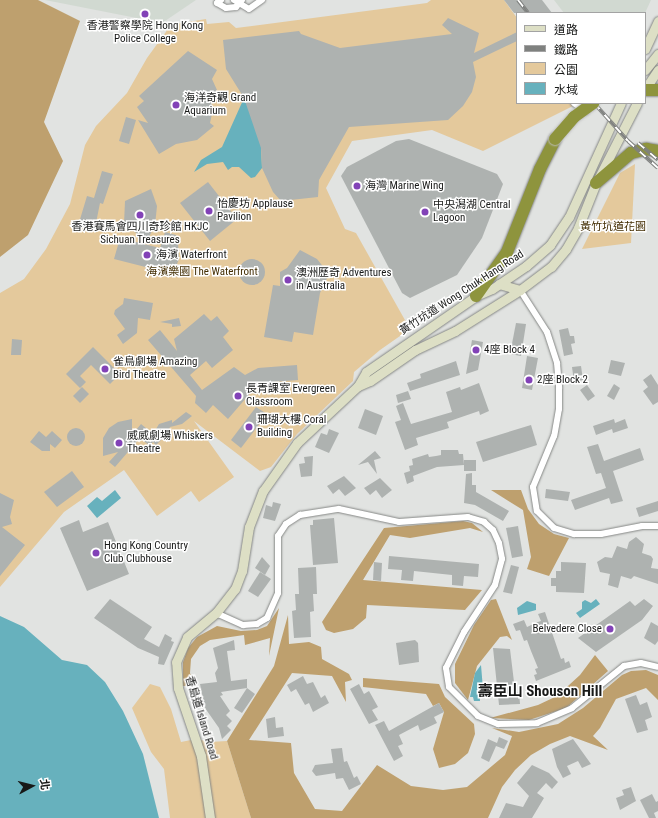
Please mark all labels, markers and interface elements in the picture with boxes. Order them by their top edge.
marker: 香港警察學院 Hong Kong Police College [140,9,150,19]
legend [516,12,646,104]
place label: 香港警察學院 Hong Kong Police College [87,20,203,46]
text: 道路 [554,23,578,37]
text: 鐵路 [554,43,578,57]
text: 公園 [554,63,578,77]
text: 水域 [554,83,578,97]
place label: 海洋奇觀 Grand Aquarium [184,92,256,118]
marker: 海洋奇觀 Grand Aquarium [171,100,181,110]
place label: 海灣 Marine Wing [365,179,444,193]
marker: 海灣 Marine Wing [352,181,362,191]
place label: 怡慶坊 Applause Pavilion [217,198,293,224]
place label: 中央潟湖 Central Lagoon [433,199,510,225]
marker: 怡慶坊 Applause Pavilion [204,206,214,216]
marker: 中央潟湖 Central Lagoon [420,207,430,217]
marker: 香港賽馬會四川奇珍館 HKJC Sichuan Treasures [135,210,145,220]
park label: 黃竹坑道花園 [580,220,646,234]
place label: 香港賽馬會四川奇珍館 HKJC Sichuan Treasures [72,221,208,247]
place label: 海濱 Waterfront [156,248,227,262]
street label: 黃竹坑道 Wong Chuk Hang Road [397,248,527,338]
marker: 海濱 Waterfront [141,249,153,261]
park label: 海濱樂園 The Waterfront [146,265,258,279]
place label: 澳洲歷奇 Adventures in Australia [296,267,391,293]
marker: 澳洲歷奇 Adventures in Australia [283,275,293,285]
place label: 4座 Block 4 [484,343,535,357]
marker: 4座 Block 4 [471,345,481,355]
place label: 雀鳥劇場 Amazing Bird Theatre [113,356,198,382]
marker: 雀鳥劇場 Amazing Bird Theatre [100,364,110,374]
place label: 2座 Block 2 [537,373,588,387]
marker: 2座 Block 2 [524,375,534,385]
place label: 長青課室 Evergreen Classroom [246,383,335,409]
marker: 長青課室 Evergreen Classroom [233,391,243,401]
place label: 珊瑚大樓 Coral Building [257,414,326,440]
marker: 珊瑚大樓 Coral Building [244,422,254,432]
place label: 威威劇場 Whiskers Theatre [127,430,213,456]
marker: 威威劇場 Whiskers Theatre [114,438,124,448]
place label: Hong Kong Country Club Clubhouse [104,540,188,566]
marker: Hong Kong Country Club Clubhouse [91,548,101,558]
place label: Belvedere Close [533,622,602,636]
marker: Belvedere Close [605,624,615,634]
street label: 香島道 Island Road [182,675,220,761]
district label: 壽臣山 Shouson Hill [478,683,602,701]
north arrow [12,766,52,806]
text: 北 [37,778,52,791]

